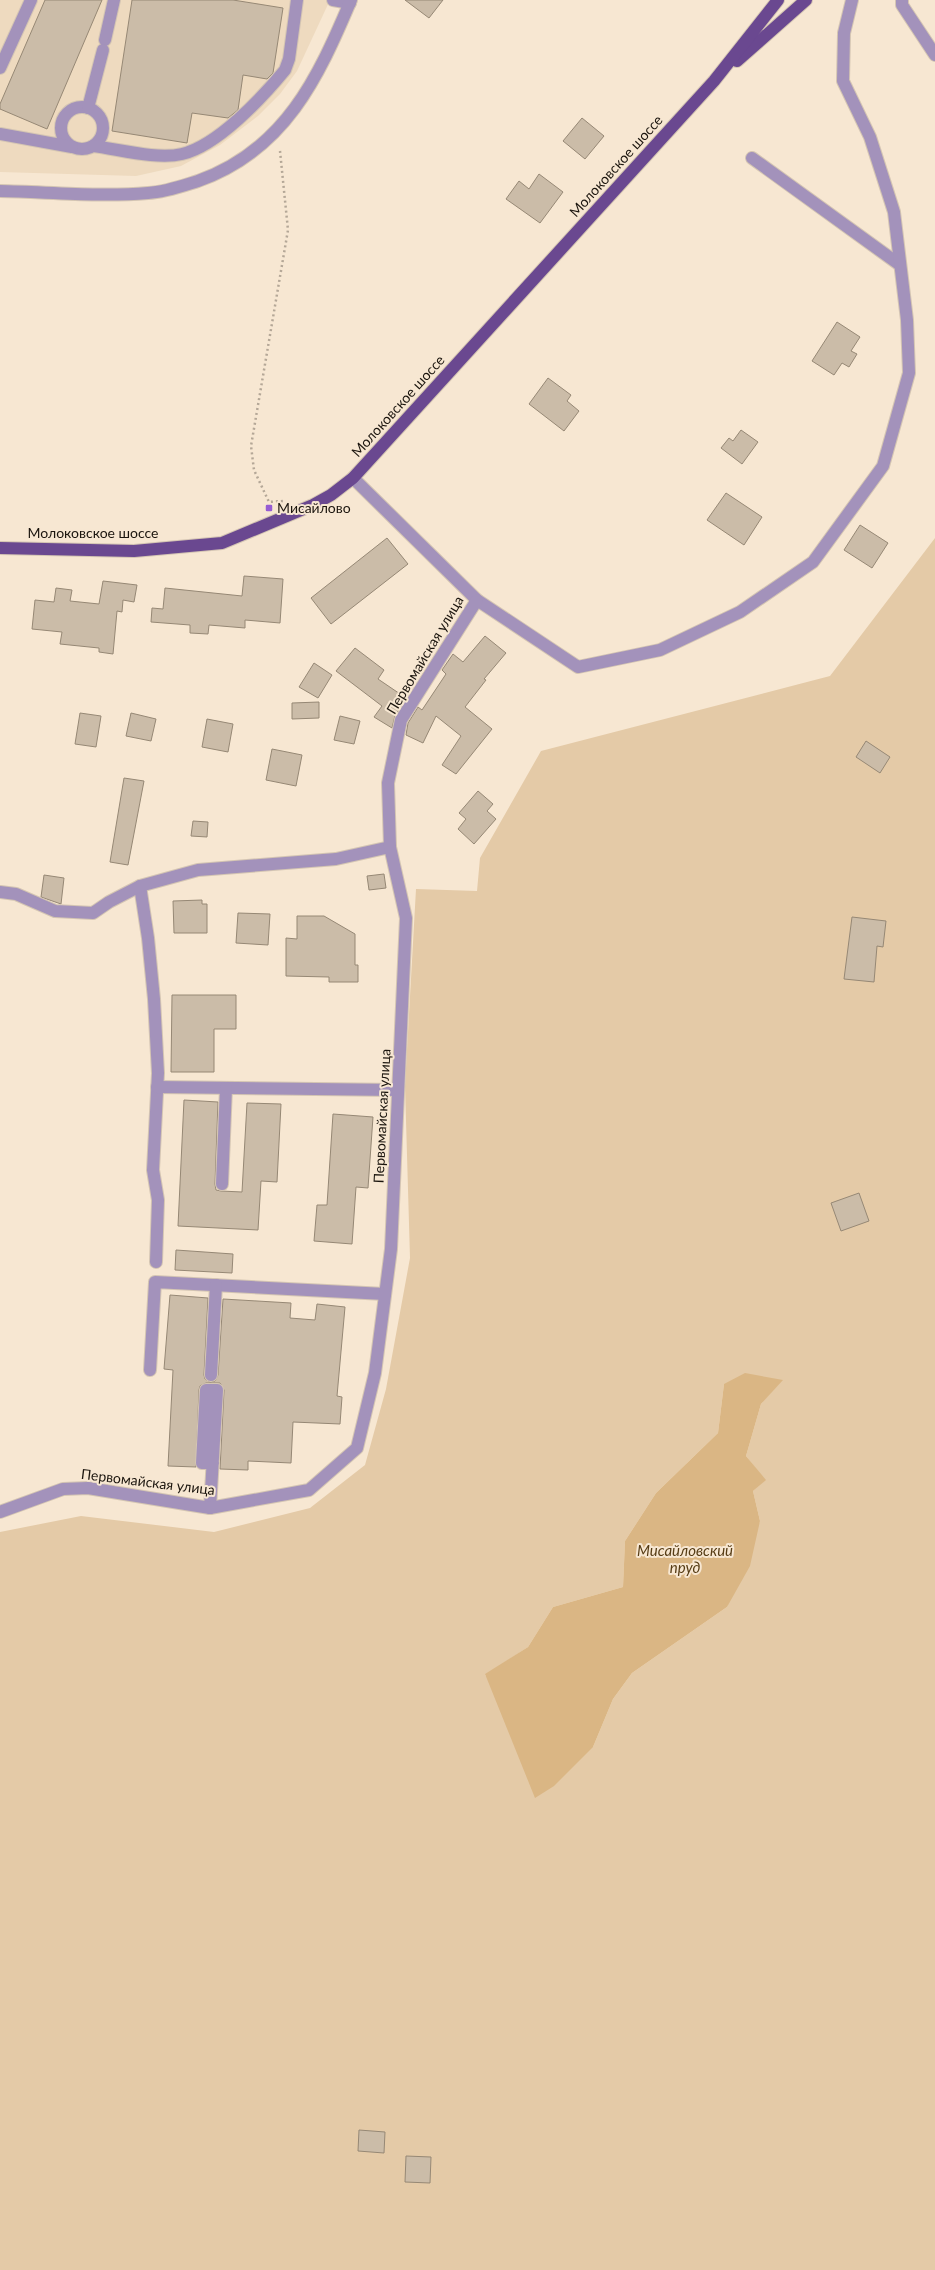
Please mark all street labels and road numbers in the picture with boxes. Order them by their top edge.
street label: Молоковское шоссе [565,111,666,220]
street label: Молоковское шоссе [347,351,448,460]
street label: Молоковское шоссе [27,524,159,541]
street label: Первомайская улица [383,593,467,717]
street label: Первомайская улица [369,1048,394,1184]
street label: Первомайская улица [80,1465,216,1498]

